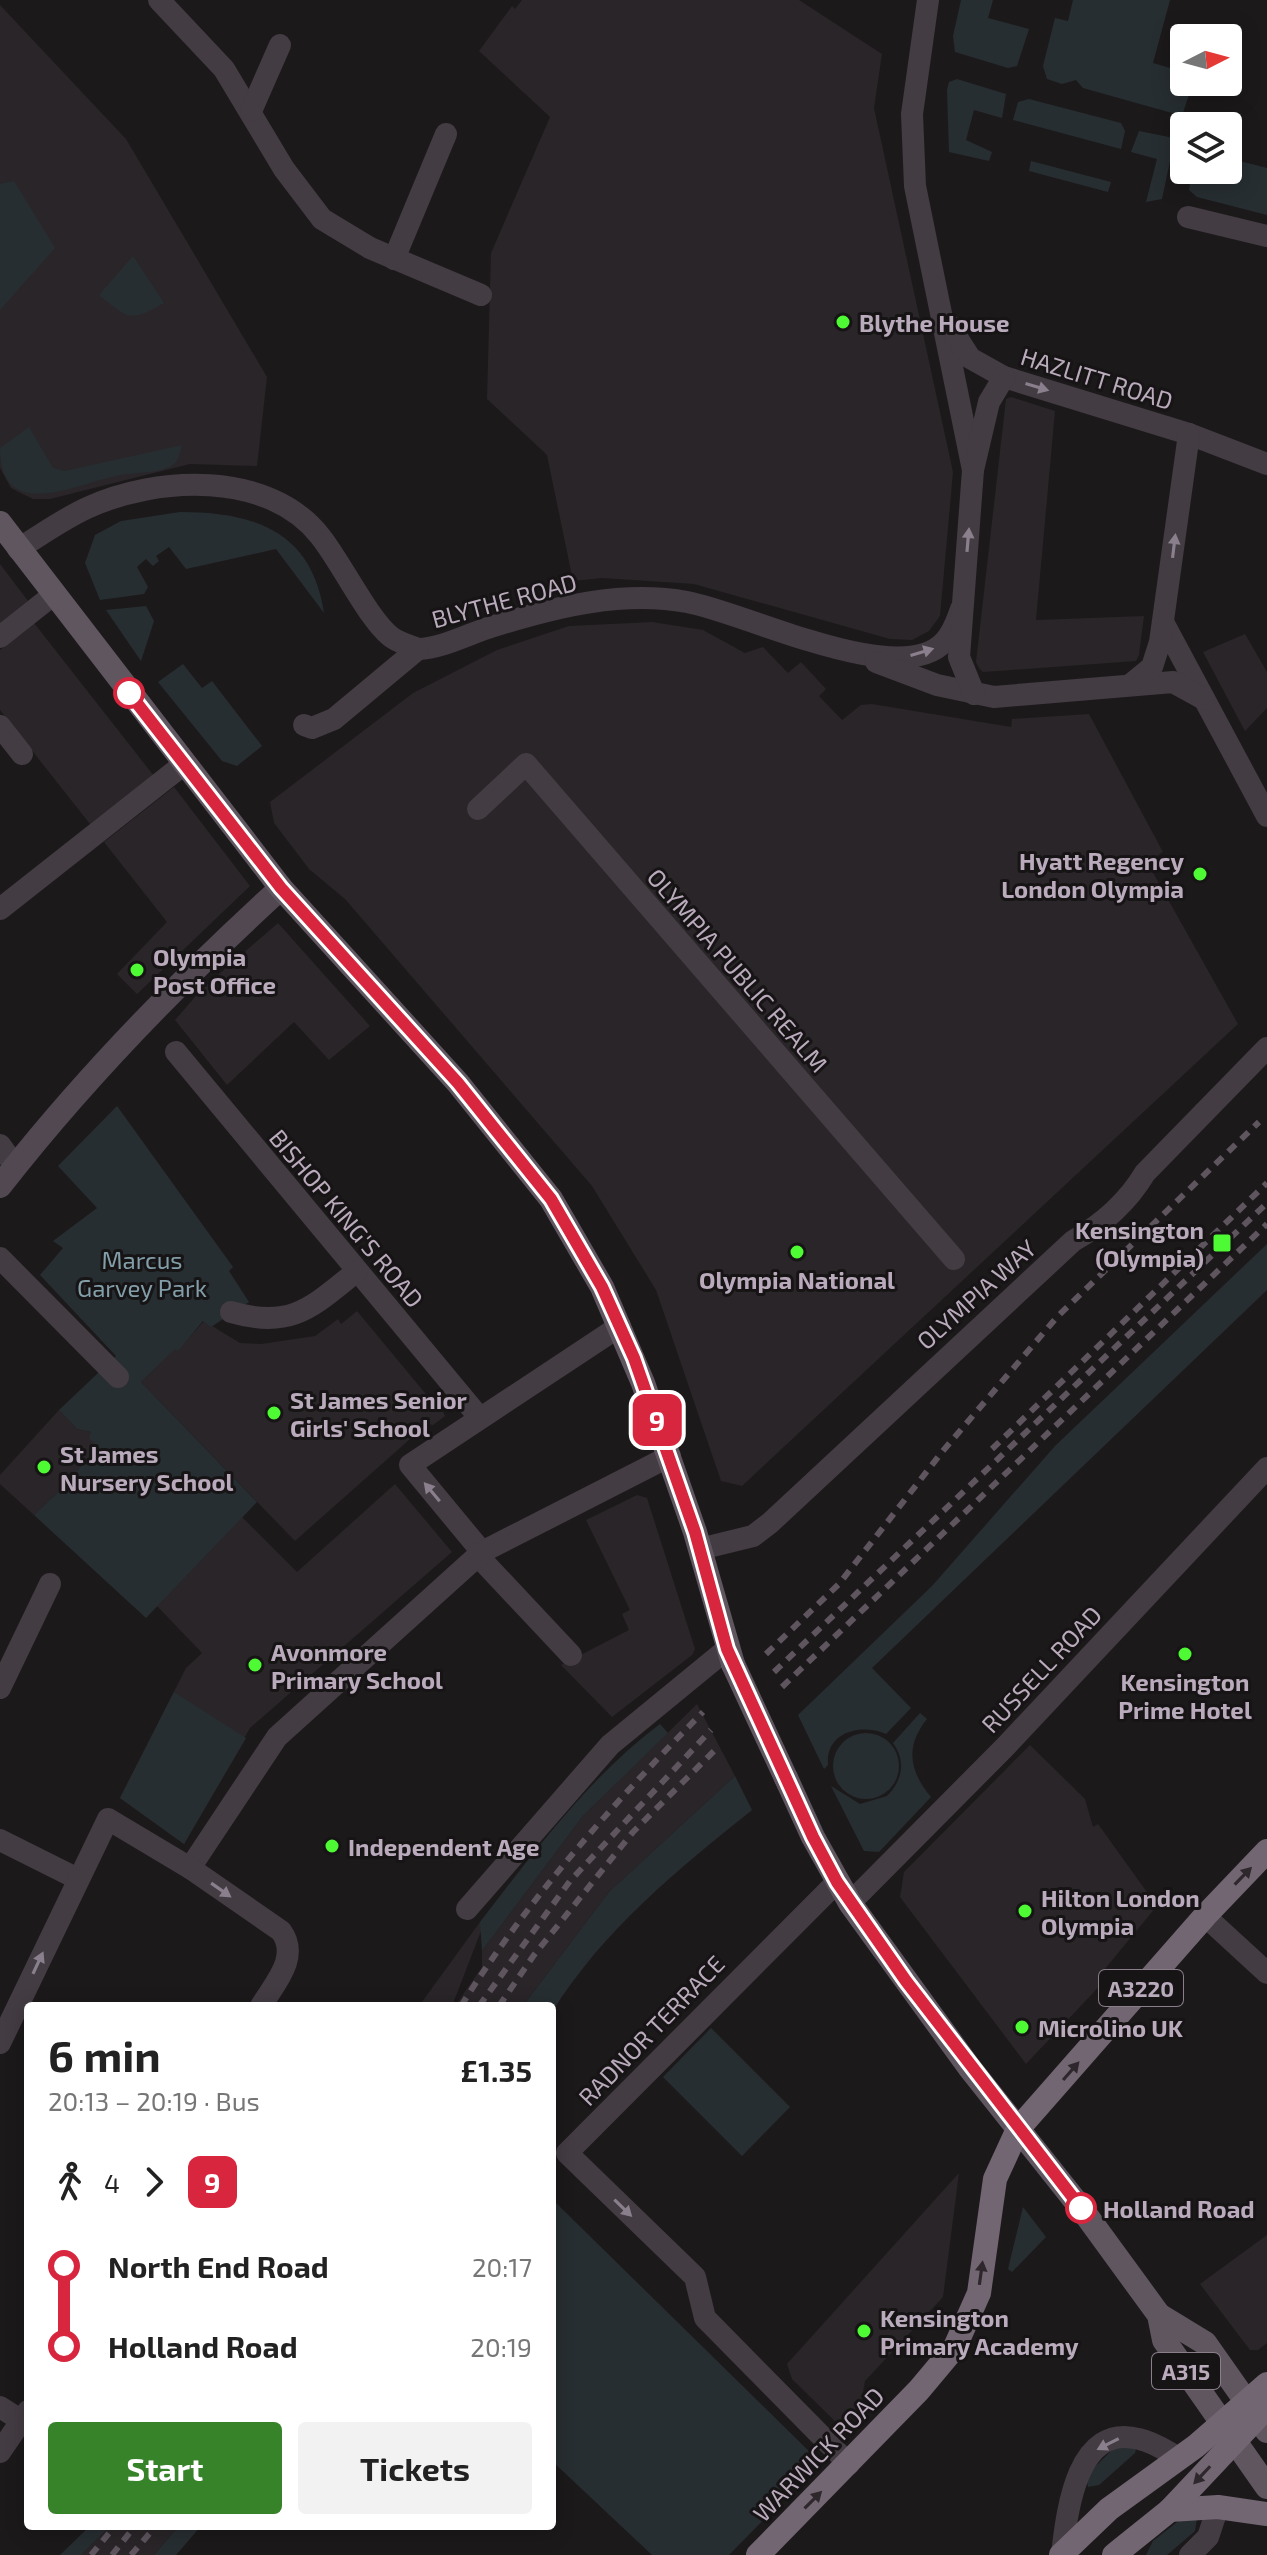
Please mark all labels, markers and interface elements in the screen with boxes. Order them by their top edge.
north arrow [1170,24,1242,96]
map controls [1170,24,1242,184]
button: layers [1170,112,1242,184]
place label: Blythe House [859,308,1009,337]
marker: Blythe House [834,313,852,331]
street label: HAZLITT ROAD [1017,341,1177,415]
one-way arrow [1026,381,1050,394]
one-way arrow [962,527,975,552]
one-way arrow [1167,533,1180,558]
street label: BLYTHE ROAD [428,567,580,633]
one-way arrow [910,645,934,658]
unlabelled marker [114,678,144,708]
place label: Hyatt Regency London Olympia [1001,846,1184,903]
street label: OLYMPIA PUBLIC REALM [642,862,834,1078]
marker: Hyatt Regency London Olympia [1191,865,1209,883]
place label: Olympia Post Office [153,942,276,999]
marker: Olympia Post Office [128,961,146,979]
street label: BISHOP KING'S ROAD [264,1123,430,1313]
place label: Kensington (Olympia) [1075,1215,1204,1272]
marker: Kensington (Olympia) [1211,1232,1233,1254]
street label: OLYMPIA WAY [911,1233,1042,1355]
marker: Olympia National [788,1243,806,1261]
park label: Marcus Garvey Park [77,1245,207,1302]
place label: Olympia National [699,1265,895,1294]
place label: St James Senior Girls' School [290,1385,468,1442]
line badge: 9 [631,1394,683,1446]
text: 9 [649,1403,665,1437]
marker: St James Senior Girls' School [265,1404,283,1422]
place label: St James Nursery School [60,1439,234,1496]
marker: St James Nursery School [35,1458,53,1476]
one-way arrow [424,1482,441,1502]
street label: RUSSELL ROAD [975,1600,1107,1738]
place label: Avonmore Primary School [271,1637,443,1694]
marker: Kensington Prime Hotel [1176,1645,1194,1663]
marker: Avonmore Primary School [246,1656,264,1674]
place label: Kensington Prime Hotel [1118,1667,1252,1724]
place label: Independent Age [348,1832,539,1861]
marker: Independent Age [323,1837,341,1855]
one-way arrow [1233,1867,1251,1886]
one-way arrow [211,1882,232,1897]
place label: Hilton London Olympia [1041,1883,1200,1940]
marker: Hilton London Olympia [1016,1902,1034,1920]
street label: RADNOR TERRACE [572,1949,730,2111]
one-way arrow [31,1952,45,1975]
road number: A3220 [1099,1970,1183,2006]
place label: Microlino UK [1038,2013,1184,2042]
marker: Microlino UK [1013,2018,1031,2036]
text: 6 min [48,2028,161,2081]
text: £1.35 [461,2052,532,2088]
one-way arrow [1061,2061,1079,2080]
text: 20:13 – 20:19 · Bus [48,2085,260,2116]
icon: walk [48,2160,92,2204]
icon: forward [132,2160,176,2204]
text: 9 [204,2165,221,2199]
text: 4 [104,2167,120,2198]
marker: Holland Road [1066,2193,1096,2223]
place label: Holland Road [1103,2194,1255,2223]
one-way arrow [613,2198,632,2216]
text: North End Road [108,2248,329,2284]
text: 20:17 [472,2251,532,2282]
one-way arrow [975,2260,988,2285]
place label: Kensington Primary Academy [880,2303,1079,2360]
marker: Kensington Primary Academy [855,2322,873,2340]
text: Holland Road [108,2328,298,2364]
text: 20:19 [470,2331,532,2362]
road number: A315 [1152,2353,1220,2389]
street label: WARWICK ROAD [747,2381,889,2527]
button: Start [48,2422,282,2514]
button: Tickets [298,2422,532,2514]
one-way arrow [1096,2437,1119,2451]
one-way arrow [1193,2465,1211,2484]
one-way arrow [803,2491,822,2510]

